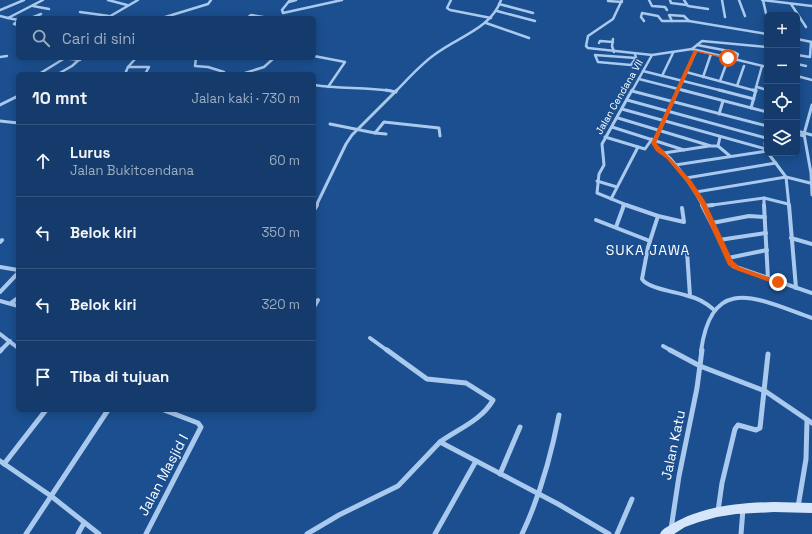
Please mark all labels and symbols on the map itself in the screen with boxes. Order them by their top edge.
route start [719,49,737,67]
street label: Jalan Cendana VII [592,57,646,137]
district label: SUKA JAWA [606,241,690,259]
route end [769,273,787,291]
street label: Jalan Katu [657,408,689,482]
street label: Jalan Masjid I [134,431,192,519]

